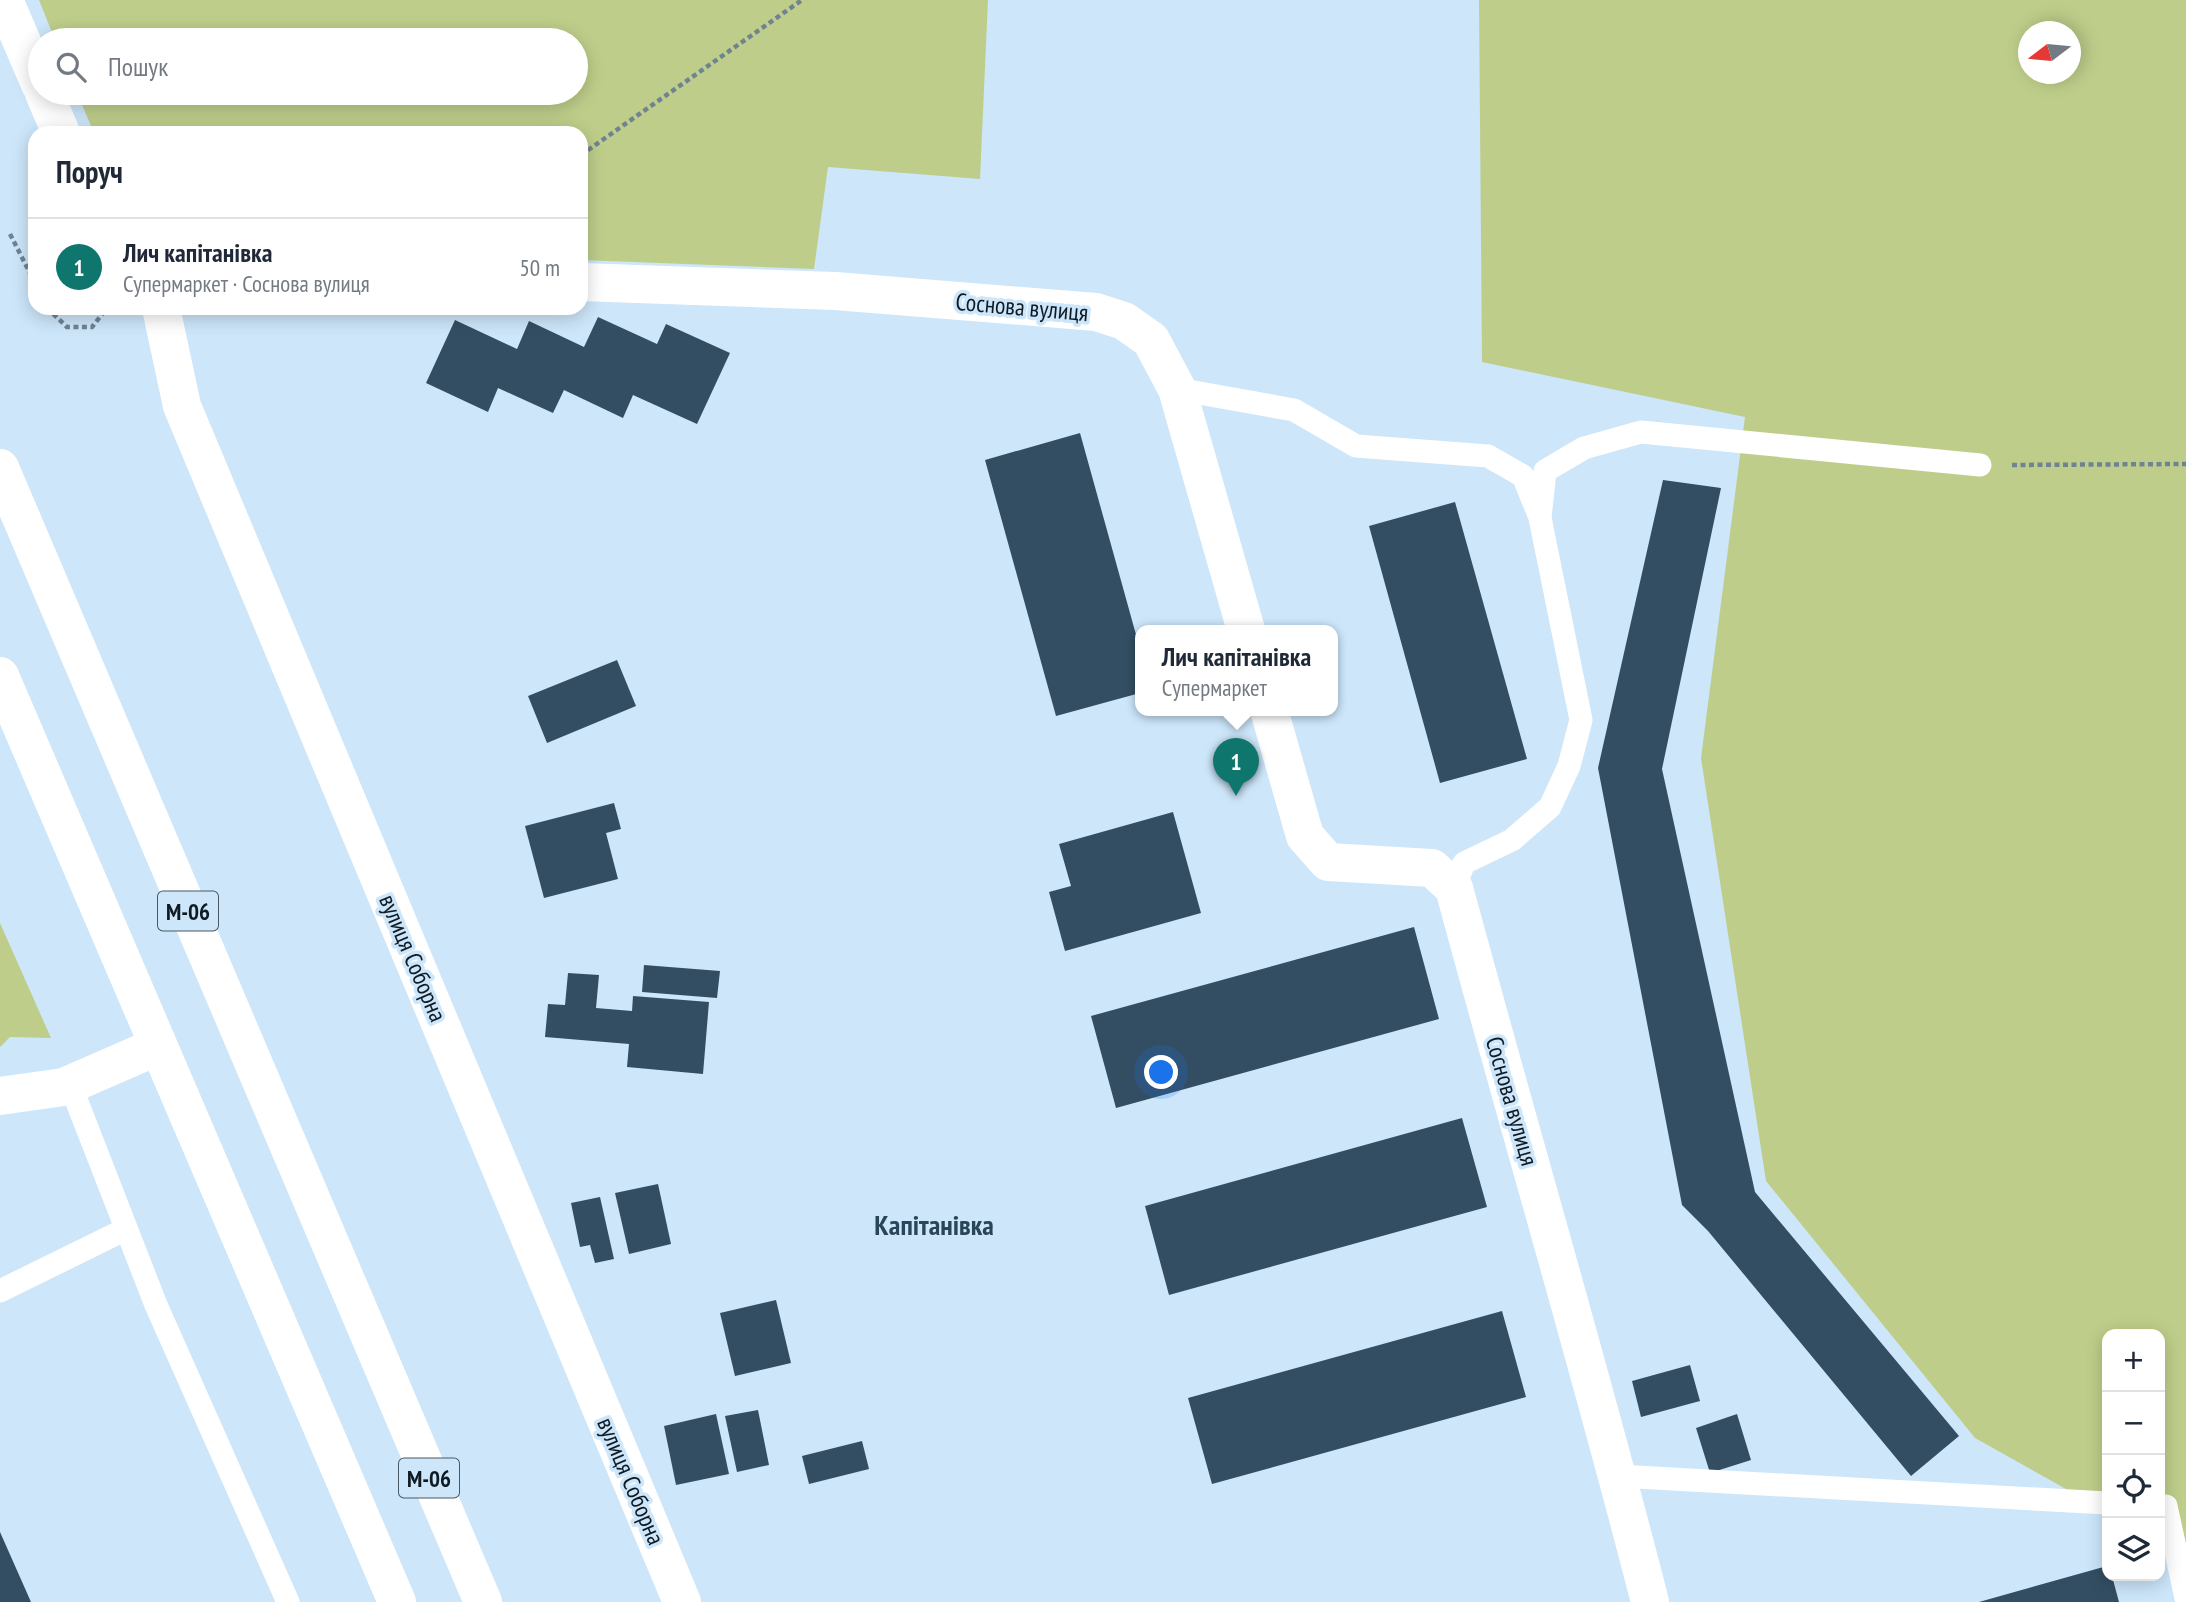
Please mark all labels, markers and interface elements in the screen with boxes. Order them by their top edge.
north arrow [2018,21,2081,84]
search box [28,28,588,105]
icon: search [52,48,90,86]
text: Пошук [108,50,168,83]
text: Поруч [56,152,123,191]
text: Лич капітанівка [123,236,272,269]
text: 1 [74,253,85,282]
text: 50 m [519,253,560,282]
text: Супермаркет · Соснова вулиця [123,269,370,298]
street label: Соснова вулиця [954,286,1090,328]
popup [1135,625,1338,716]
text: Лич капітанівка [1162,640,1311,673]
text: Супермаркет [1162,673,1267,702]
pin: 1 [1213,738,1259,796]
street label: вулиця Соборна [372,890,454,1026]
road number: М-06 [158,891,218,930]
street label: Соснова вулиця [1479,1033,1545,1169]
your location [1144,1055,1178,1089]
district label: Капітанівка [874,1206,994,1243]
map controls [2102,1329,2165,1581]
button: + [2102,1329,2165,1392]
button: − [2102,1392,2165,1455]
street label: вулиця Соборна [590,1413,672,1549]
button: locate [2102,1455,2165,1518]
road number: М-06 [399,1458,459,1498]
button: layers [2102,1518,2165,1581]

